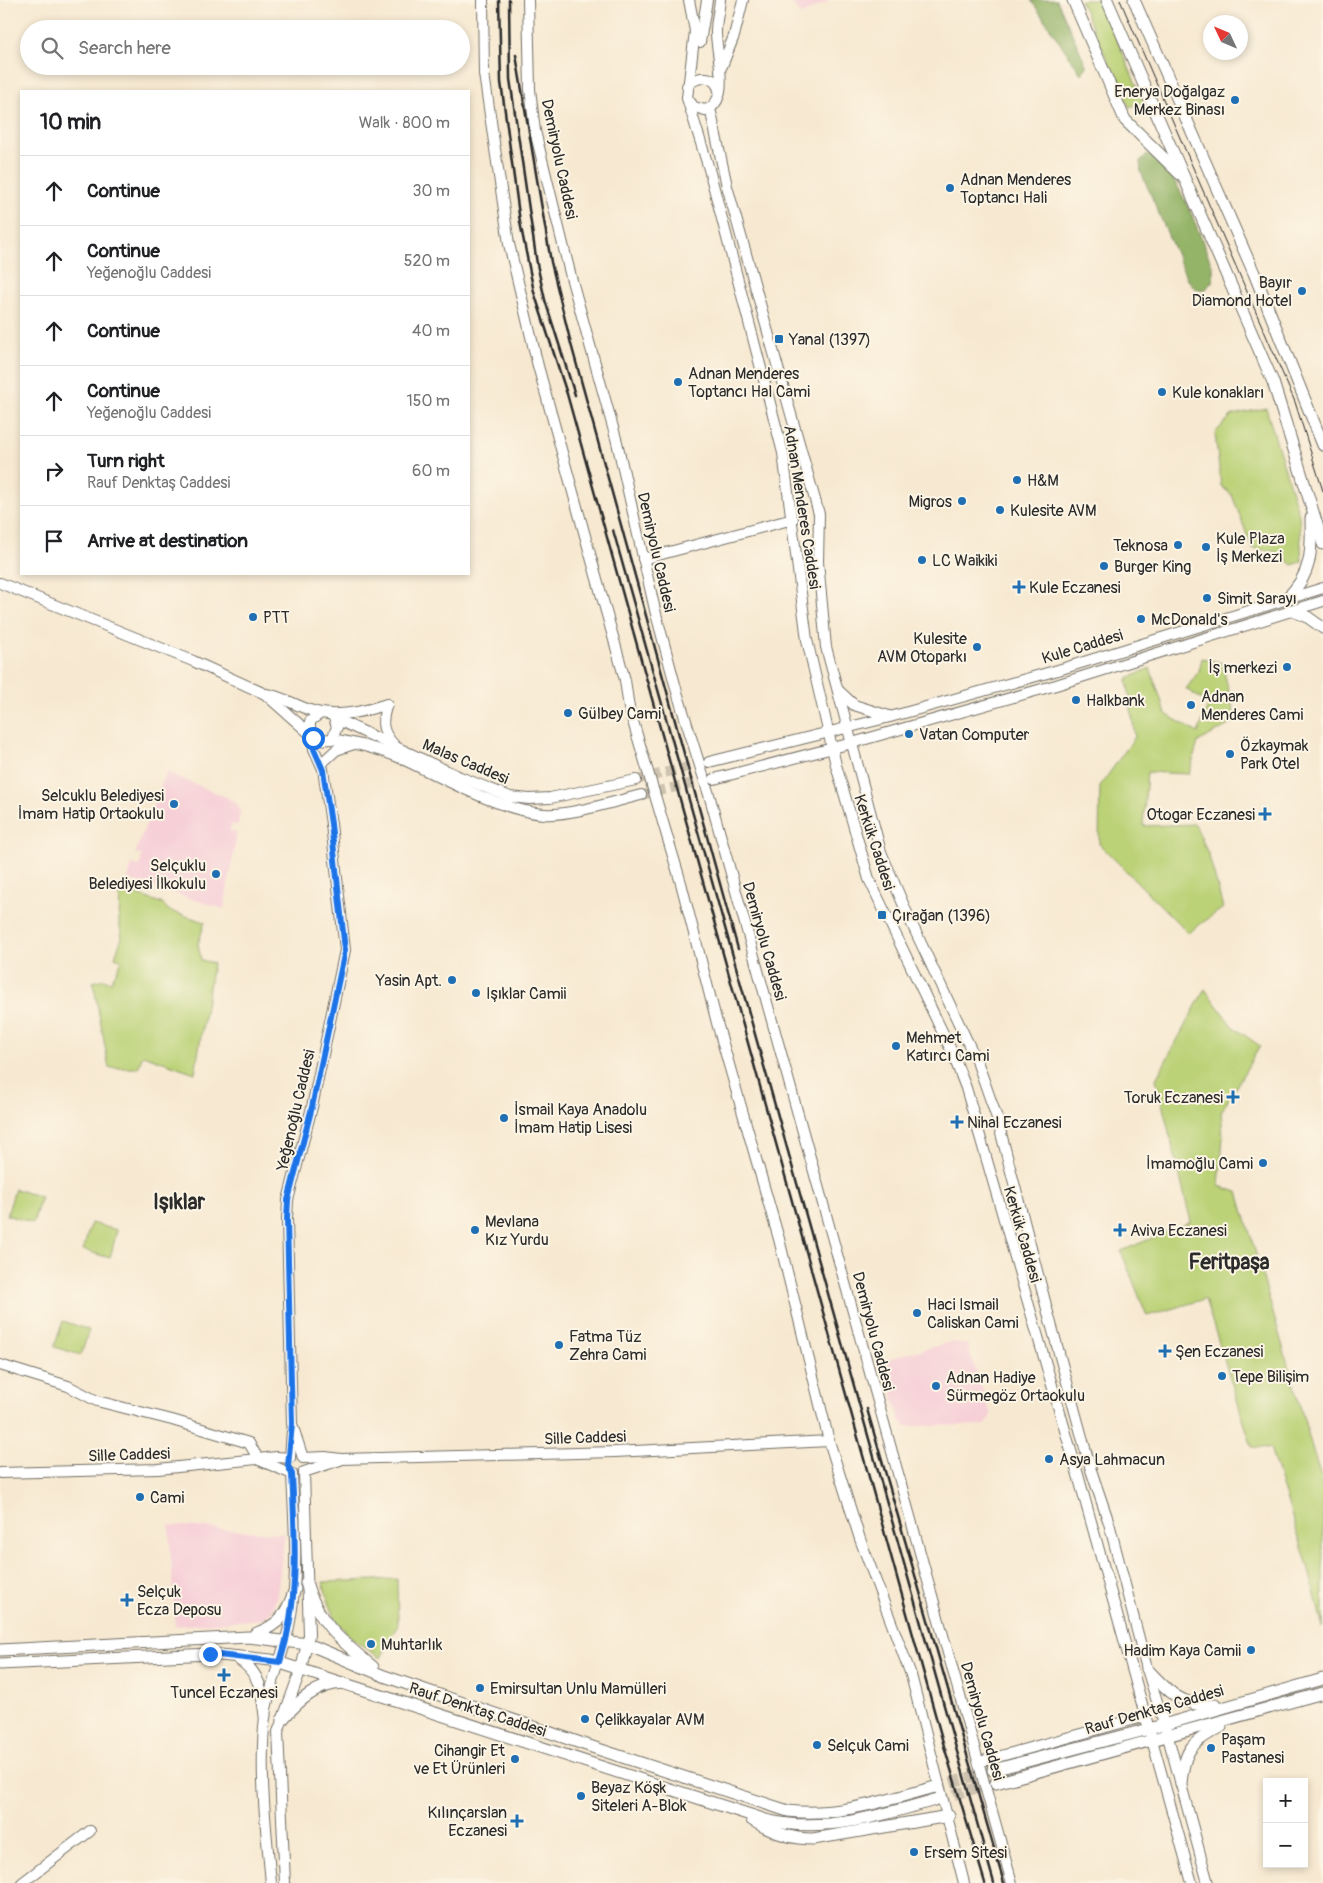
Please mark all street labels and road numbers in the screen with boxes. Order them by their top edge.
street label: Demiryolu Caddesi [537,97,582,221]
street label: Adnan Menderes Caddesi [779,424,825,591]
street label: Demiryolu Caddesi [633,490,680,614]
street label: Kule Caddesi [1039,625,1125,669]
street label: Malas Caddesi [419,735,512,789]
street label: Kerkük Caddesi [849,792,899,893]
street label: Demiryolu Caddesi [738,880,791,1003]
street label: Yeğenoğlu Caddesi [272,1047,320,1174]
street label: Kerkük Caddesi [999,1184,1045,1285]
street label: Demiryolu Caddesi [848,1270,899,1393]
street label: Sille Caddesi [544,1427,627,1449]
street label: Sille Caddesi [88,1444,171,1466]
street label: Demiryolu Caddesi [956,1660,1009,1783]
street label: Rauf Denktaş Caddesi [406,1678,549,1742]
street label: Rauf Denktaş Caddesi [1083,1681,1226,1739]

